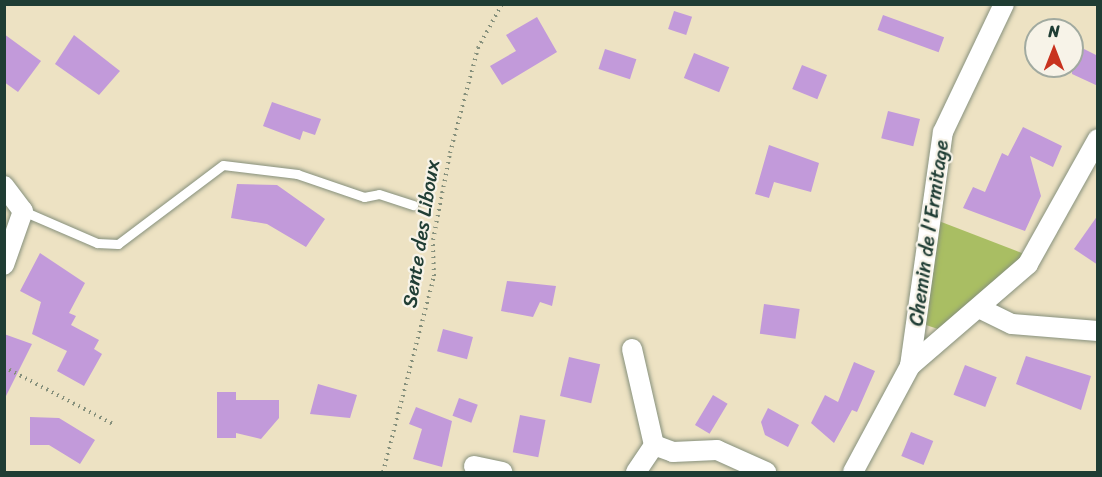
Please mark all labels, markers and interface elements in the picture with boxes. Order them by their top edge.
text: N [1048,17,1060,46]
north arrow [1024,18,1084,78]
street label: Chemin de l'Ermitage [904,138,954,328]
street label: Sente des Liboux [397,158,445,310]

